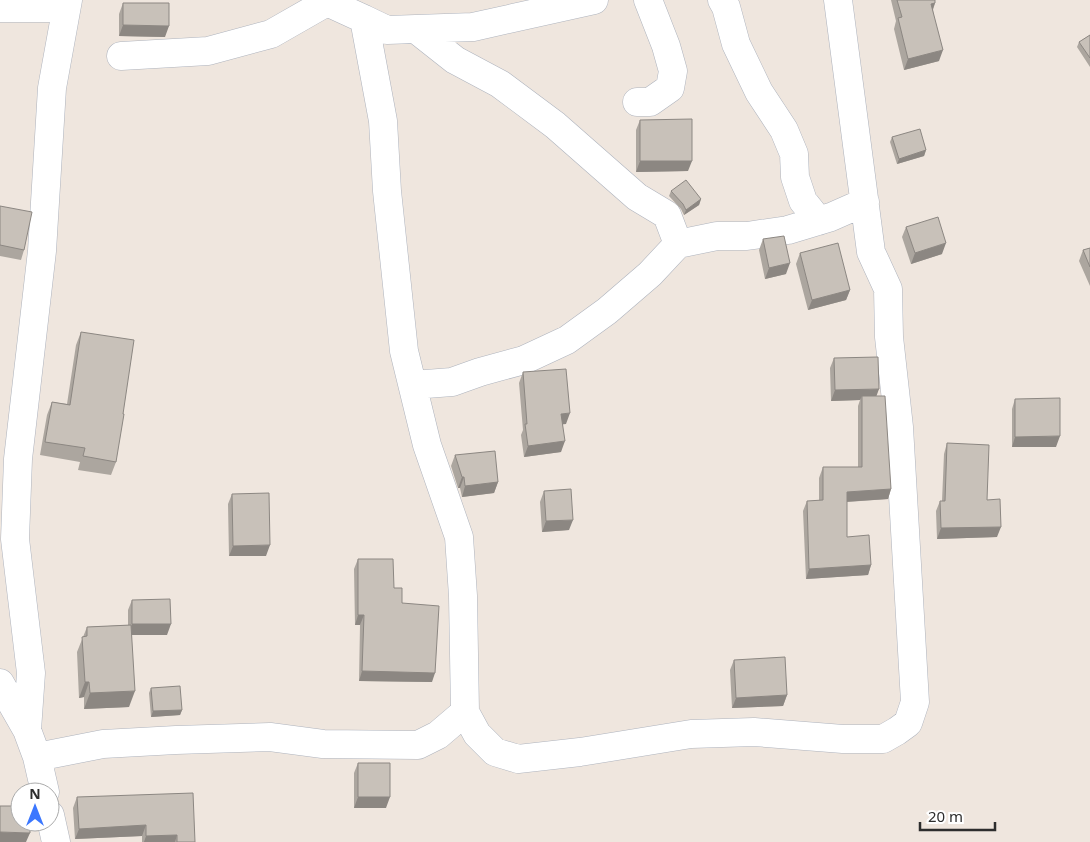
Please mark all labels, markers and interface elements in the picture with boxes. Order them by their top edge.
north arrow [10,782,60,832]
text: N [29,784,41,803]
scale bar [920,800,995,832]
text: 20 m [928,806,963,826]

